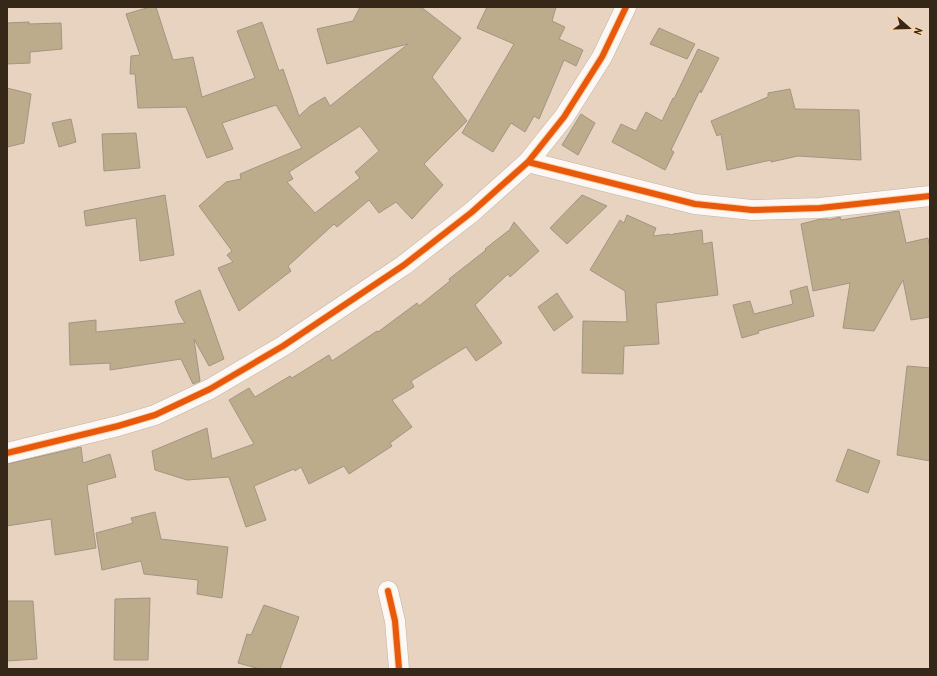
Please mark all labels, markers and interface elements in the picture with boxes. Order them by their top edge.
north arrow [889,8,929,48]
text: N [911,26,926,37]

